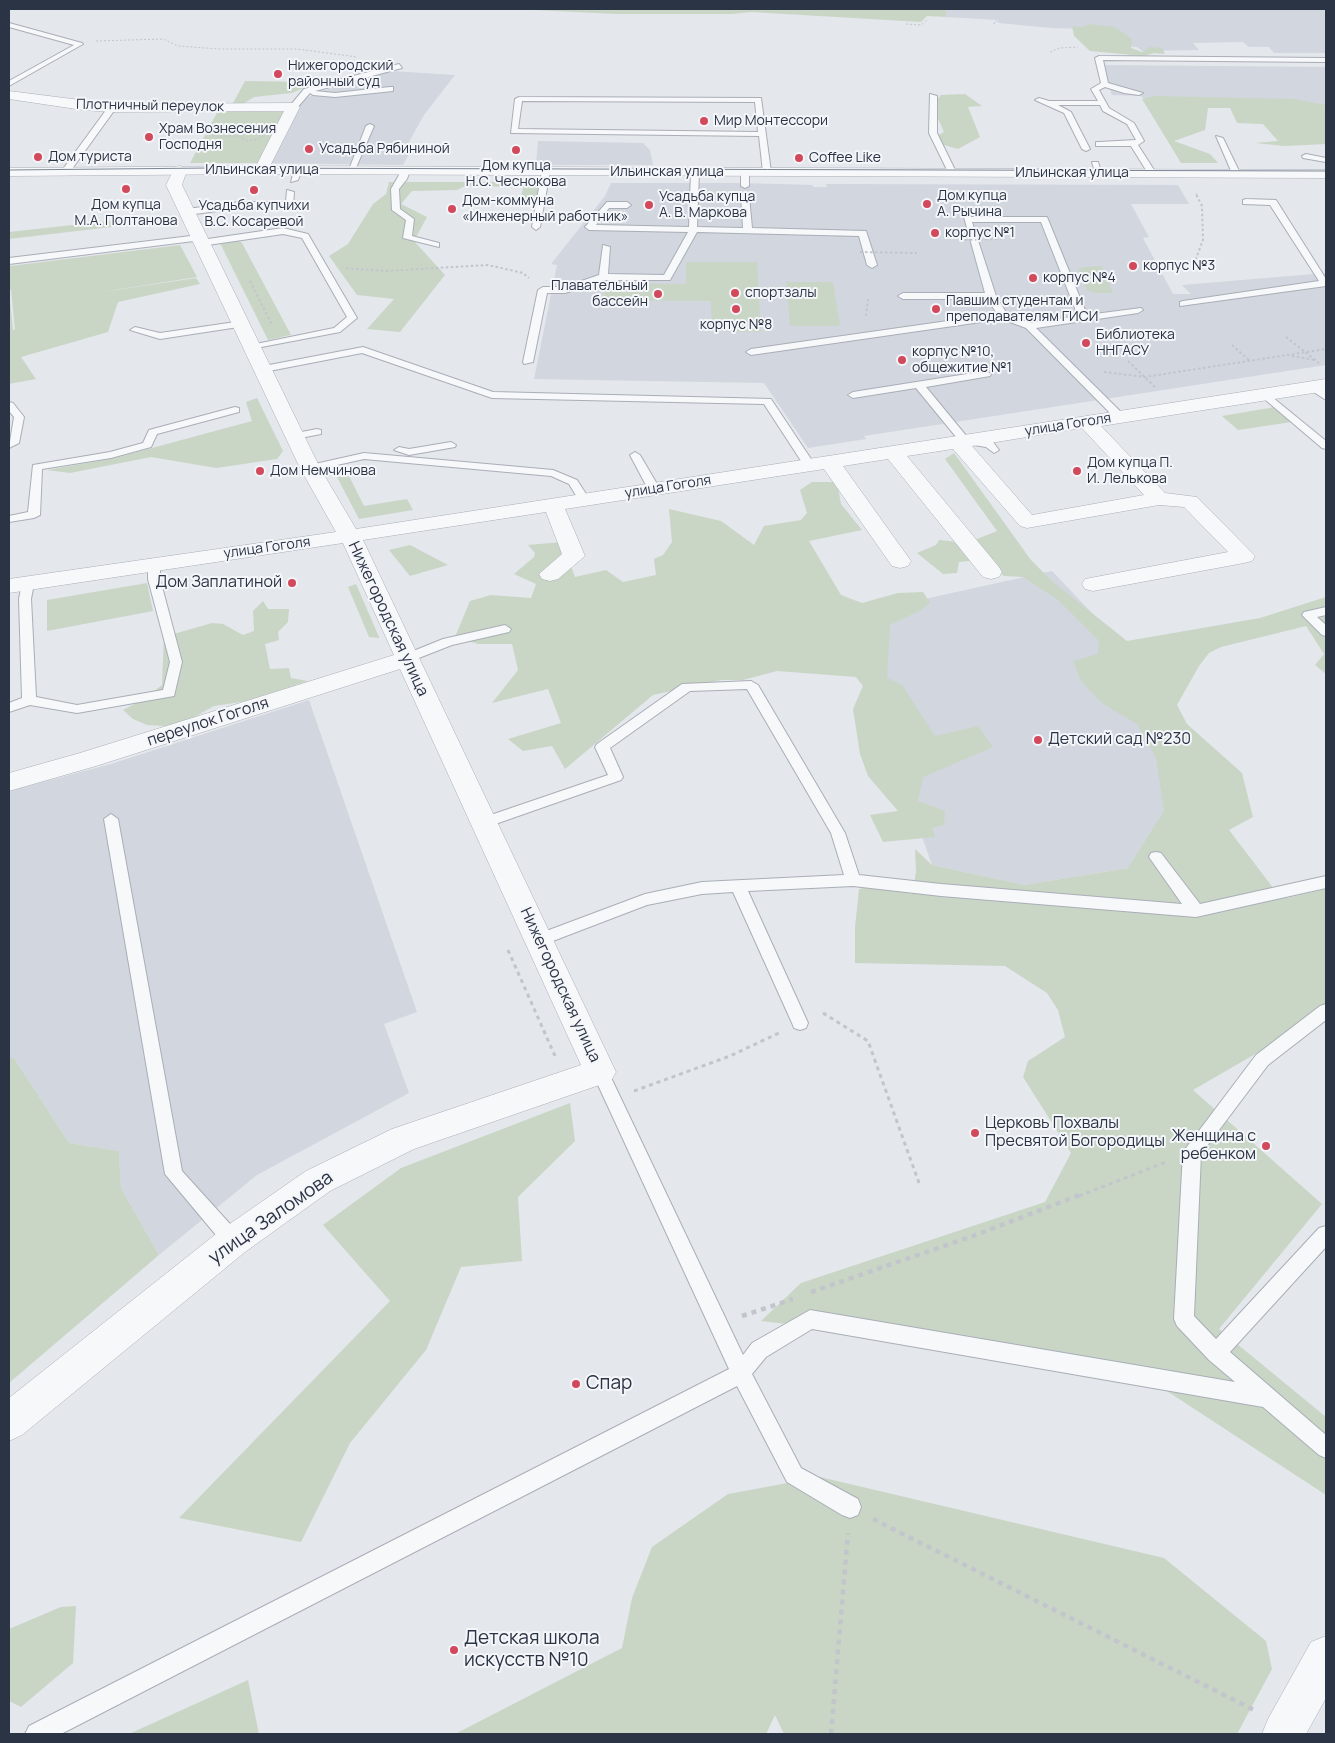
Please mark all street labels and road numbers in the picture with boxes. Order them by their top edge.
street label: Плотничный переулок [76,96,224,116]
street label: Ильинская улица [205,162,319,178]
street label: Ильинская улица [610,164,724,180]
street label: Ильинская улица [1015,165,1129,181]
street label: улица Гоголя [1024,410,1112,440]
street label: улица Гоголя [624,472,712,502]
street label: улица Гоголя [223,534,311,562]
street label: Нижегородская улица [344,539,432,699]
street label: переулок Гоголя [145,693,271,751]
street label: Нижегородская улица [516,905,604,1065]
street label: улица Заломова [204,1167,338,1269]

